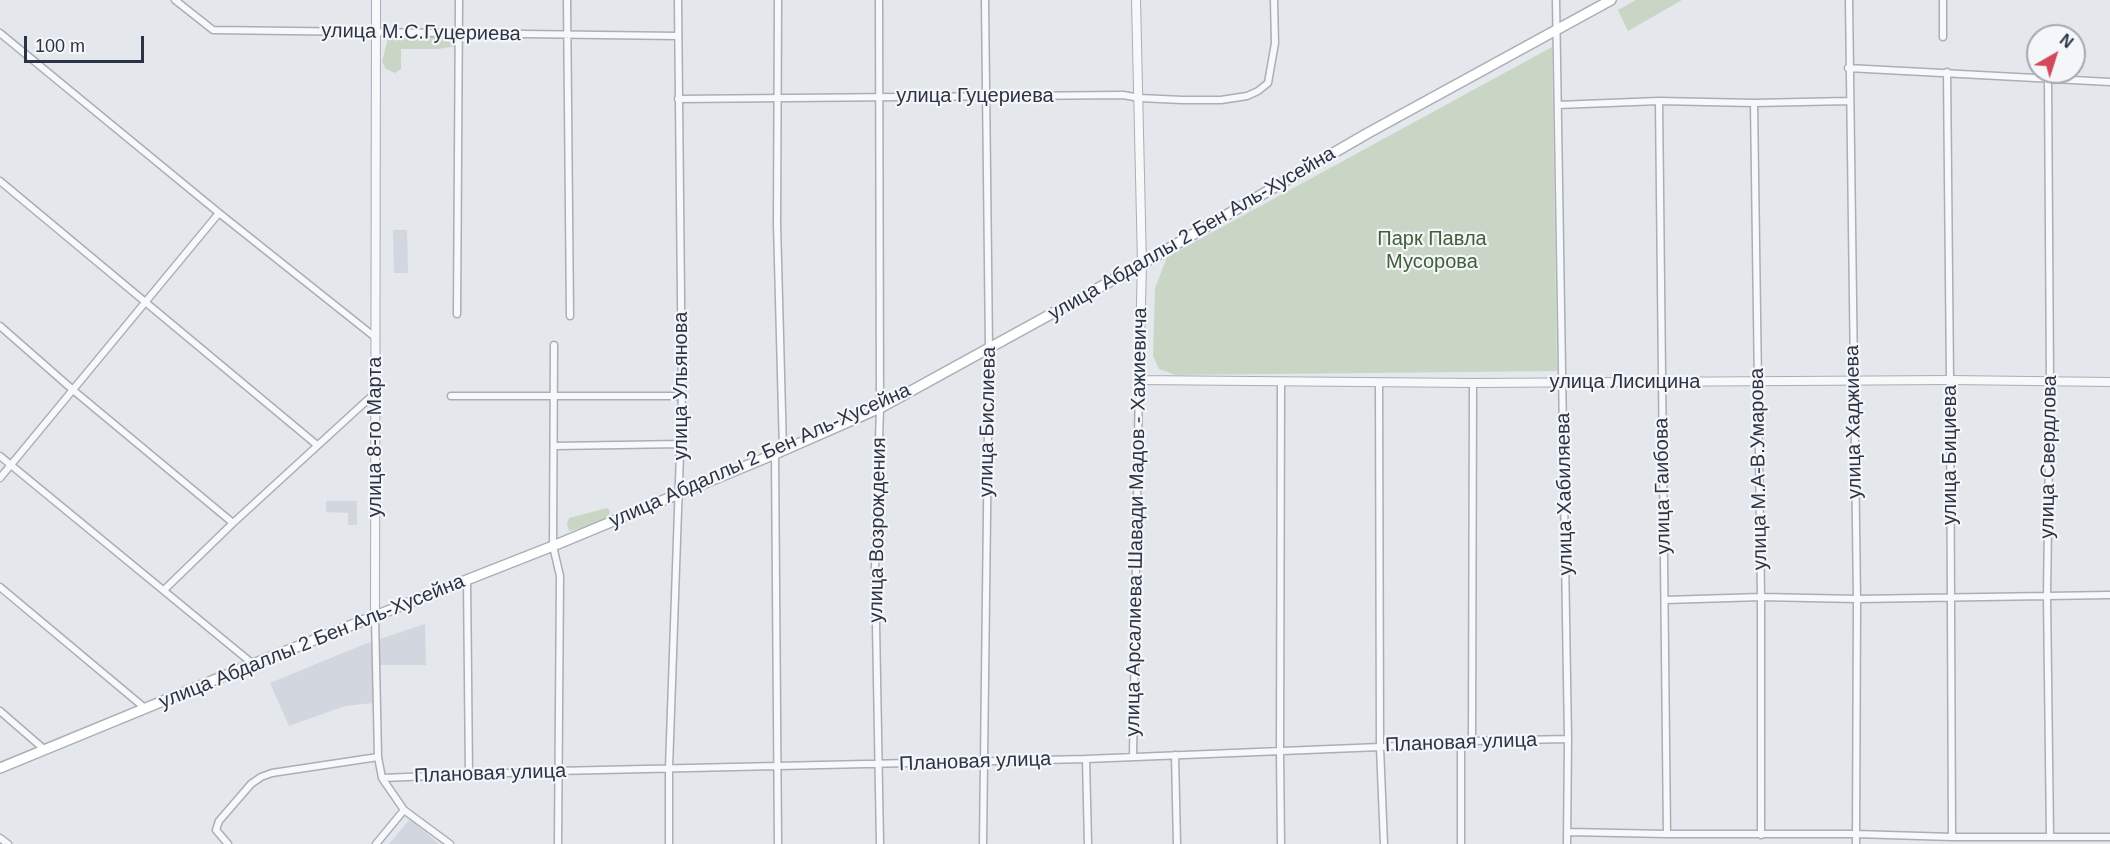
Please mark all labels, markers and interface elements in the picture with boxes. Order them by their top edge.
street label: улица М.С.Гуцериева [321,19,521,47]
scale bar [27,24,147,62]
north arrow [2026,24,2086,84]
text: N [2057,31,2076,51]
text: 100 m [35,36,85,56]
street label: улица Гуцериева [896,84,1054,108]
street label: улица Абдаллы 2 Бен Аль-Хусейна [1044,142,1340,326]
park label: Парк Павла Мусорова [1377,227,1487,274]
street label: улица Арсалиева Шавади Мадов - Хажиевича [1121,307,1153,737]
street label: улица Ульянова [669,312,693,460]
street label: улица Хаджиева [1841,345,1867,499]
street label: улица Бислиева [975,347,1001,497]
street label: улица 8-го Марта [363,357,387,517]
street label: улица М.А-В.Умарова [1745,368,1773,570]
street label: улица Лисицина [1550,370,1700,394]
street label: улица Свердлова [2036,375,2062,539]
street label: улица Абдаллы 2 Бен Аль-Хусейна [606,378,914,534]
street label: улица Бициева [1938,385,1962,525]
street label: улица Хабиляева [1552,412,1578,576]
street label: улица Гаибова [1650,417,1676,555]
street label: улица Возрождения [864,437,892,623]
street label: улица Абдаллы 2 Бен Аль-Хусейна [156,570,468,714]
street label: Плановая улица [1385,728,1537,758]
street label: Плановая улица [899,747,1051,777]
street label: Плановая улица [414,759,566,789]

